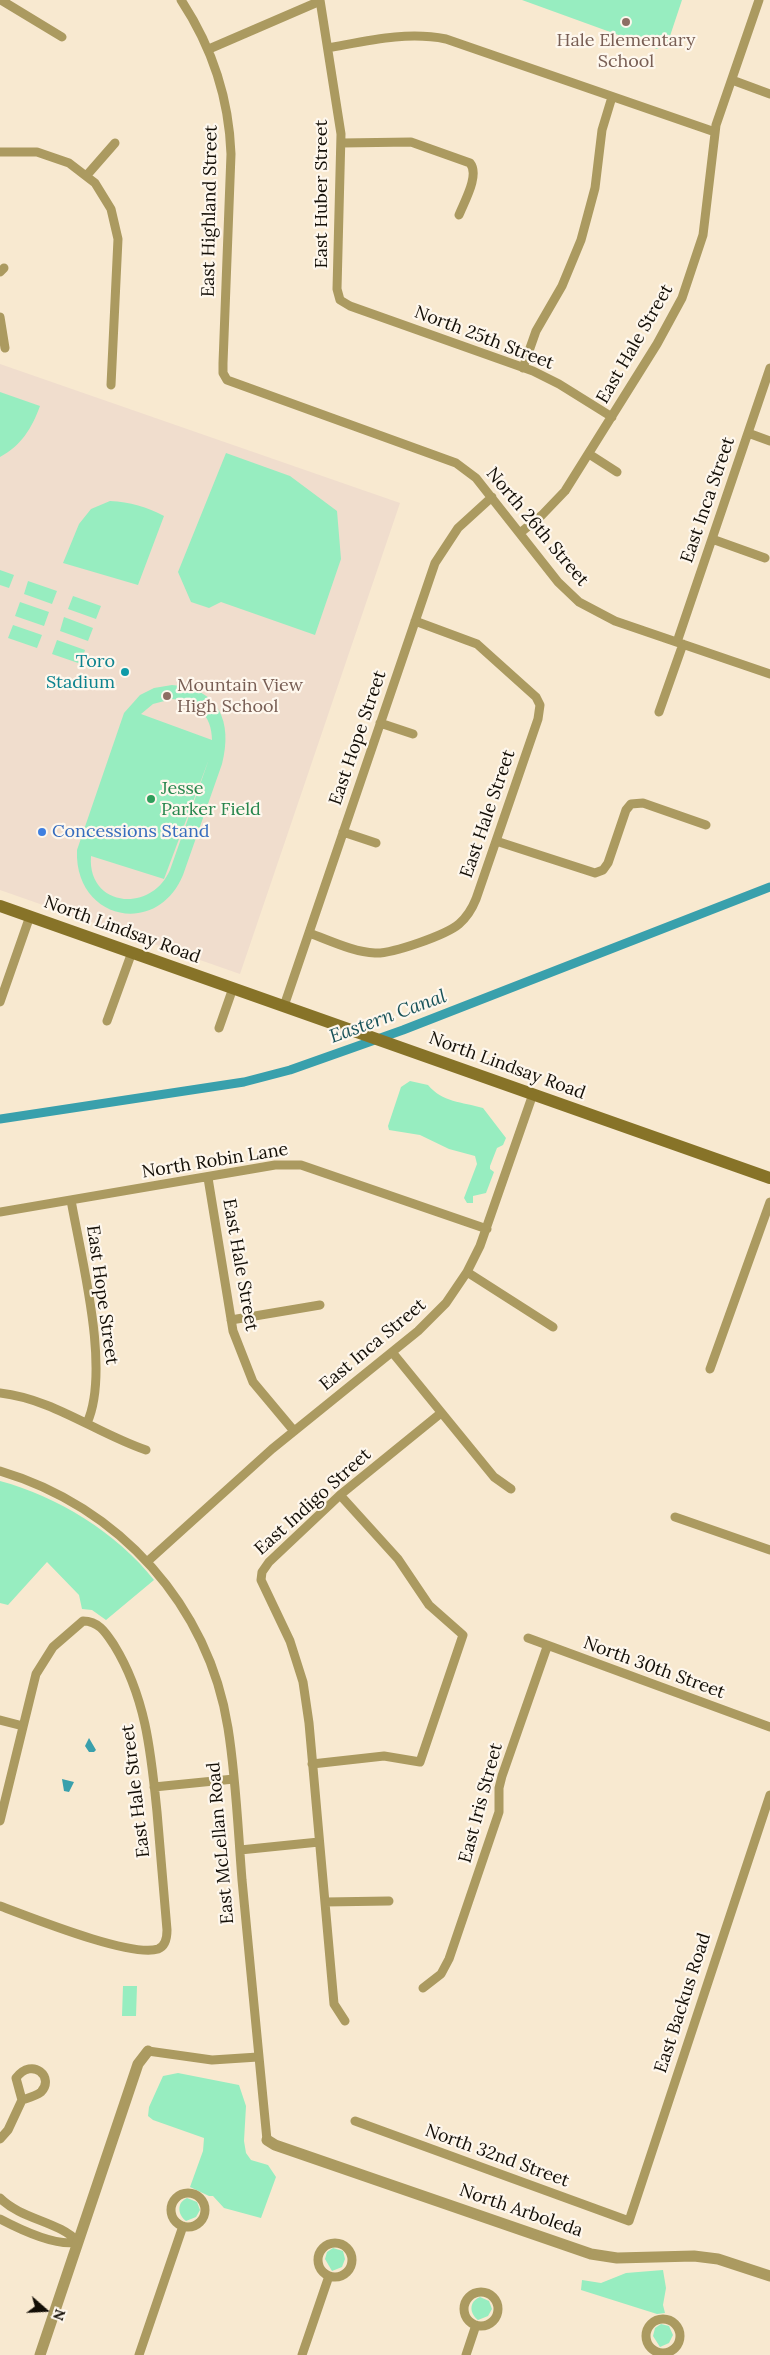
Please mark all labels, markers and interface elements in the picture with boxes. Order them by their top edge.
marker: Hale Elementary School [620,16,632,28]
place label: Hale Elementary School [557,30,695,72]
street label: East Huber Street [311,120,333,268]
street label: East Highland Street [198,125,222,297]
street label: East Hale Street [592,281,678,407]
street label: North 25th Street [411,301,557,375]
street label: East Inca Street [676,434,740,566]
street label: North 26th Street [481,463,593,591]
place label: Toro Stadium [46,651,115,694]
marker: Toro Stadium [119,666,131,678]
street label: East Hope Street [325,668,391,808]
place label: Mountain View High School [177,675,303,718]
marker: Mountain View High School [161,690,173,702]
street label: East Hale Street [456,747,520,881]
place label: Jesse Parker Field [161,778,261,821]
marker: Jesse Parker Field [145,793,157,805]
place label: Concessions Stand [52,821,210,843]
marker: Concessions Stand [36,826,48,838]
street label: North Lindsay Road [41,892,203,968]
water label: Eastern Canal [327,985,449,1049]
street label: North Lindsay Road [426,1028,588,1104]
street label: North Robin Lane [140,1139,290,1183]
street label: East Hale Street [218,1197,262,1333]
street label: East Hope Street [81,1224,123,1366]
street label: East Inca Street [316,1294,430,1396]
street label: East Indigo Street [250,1444,376,1560]
street label: North 30th Street [580,1632,728,1704]
street label: East Hale Street [117,1723,155,1859]
street label: East Iris Street [455,1741,507,1865]
street label: East McLellan Road [203,1761,239,1925]
street label: East Backus Road [650,1930,716,2076]
street label: North 32nd Street [422,2120,572,2192]
street label: North Arboleda [456,2180,586,2242]
north arrow [20,2285,70,2335]
text: N [49,2307,69,2323]

